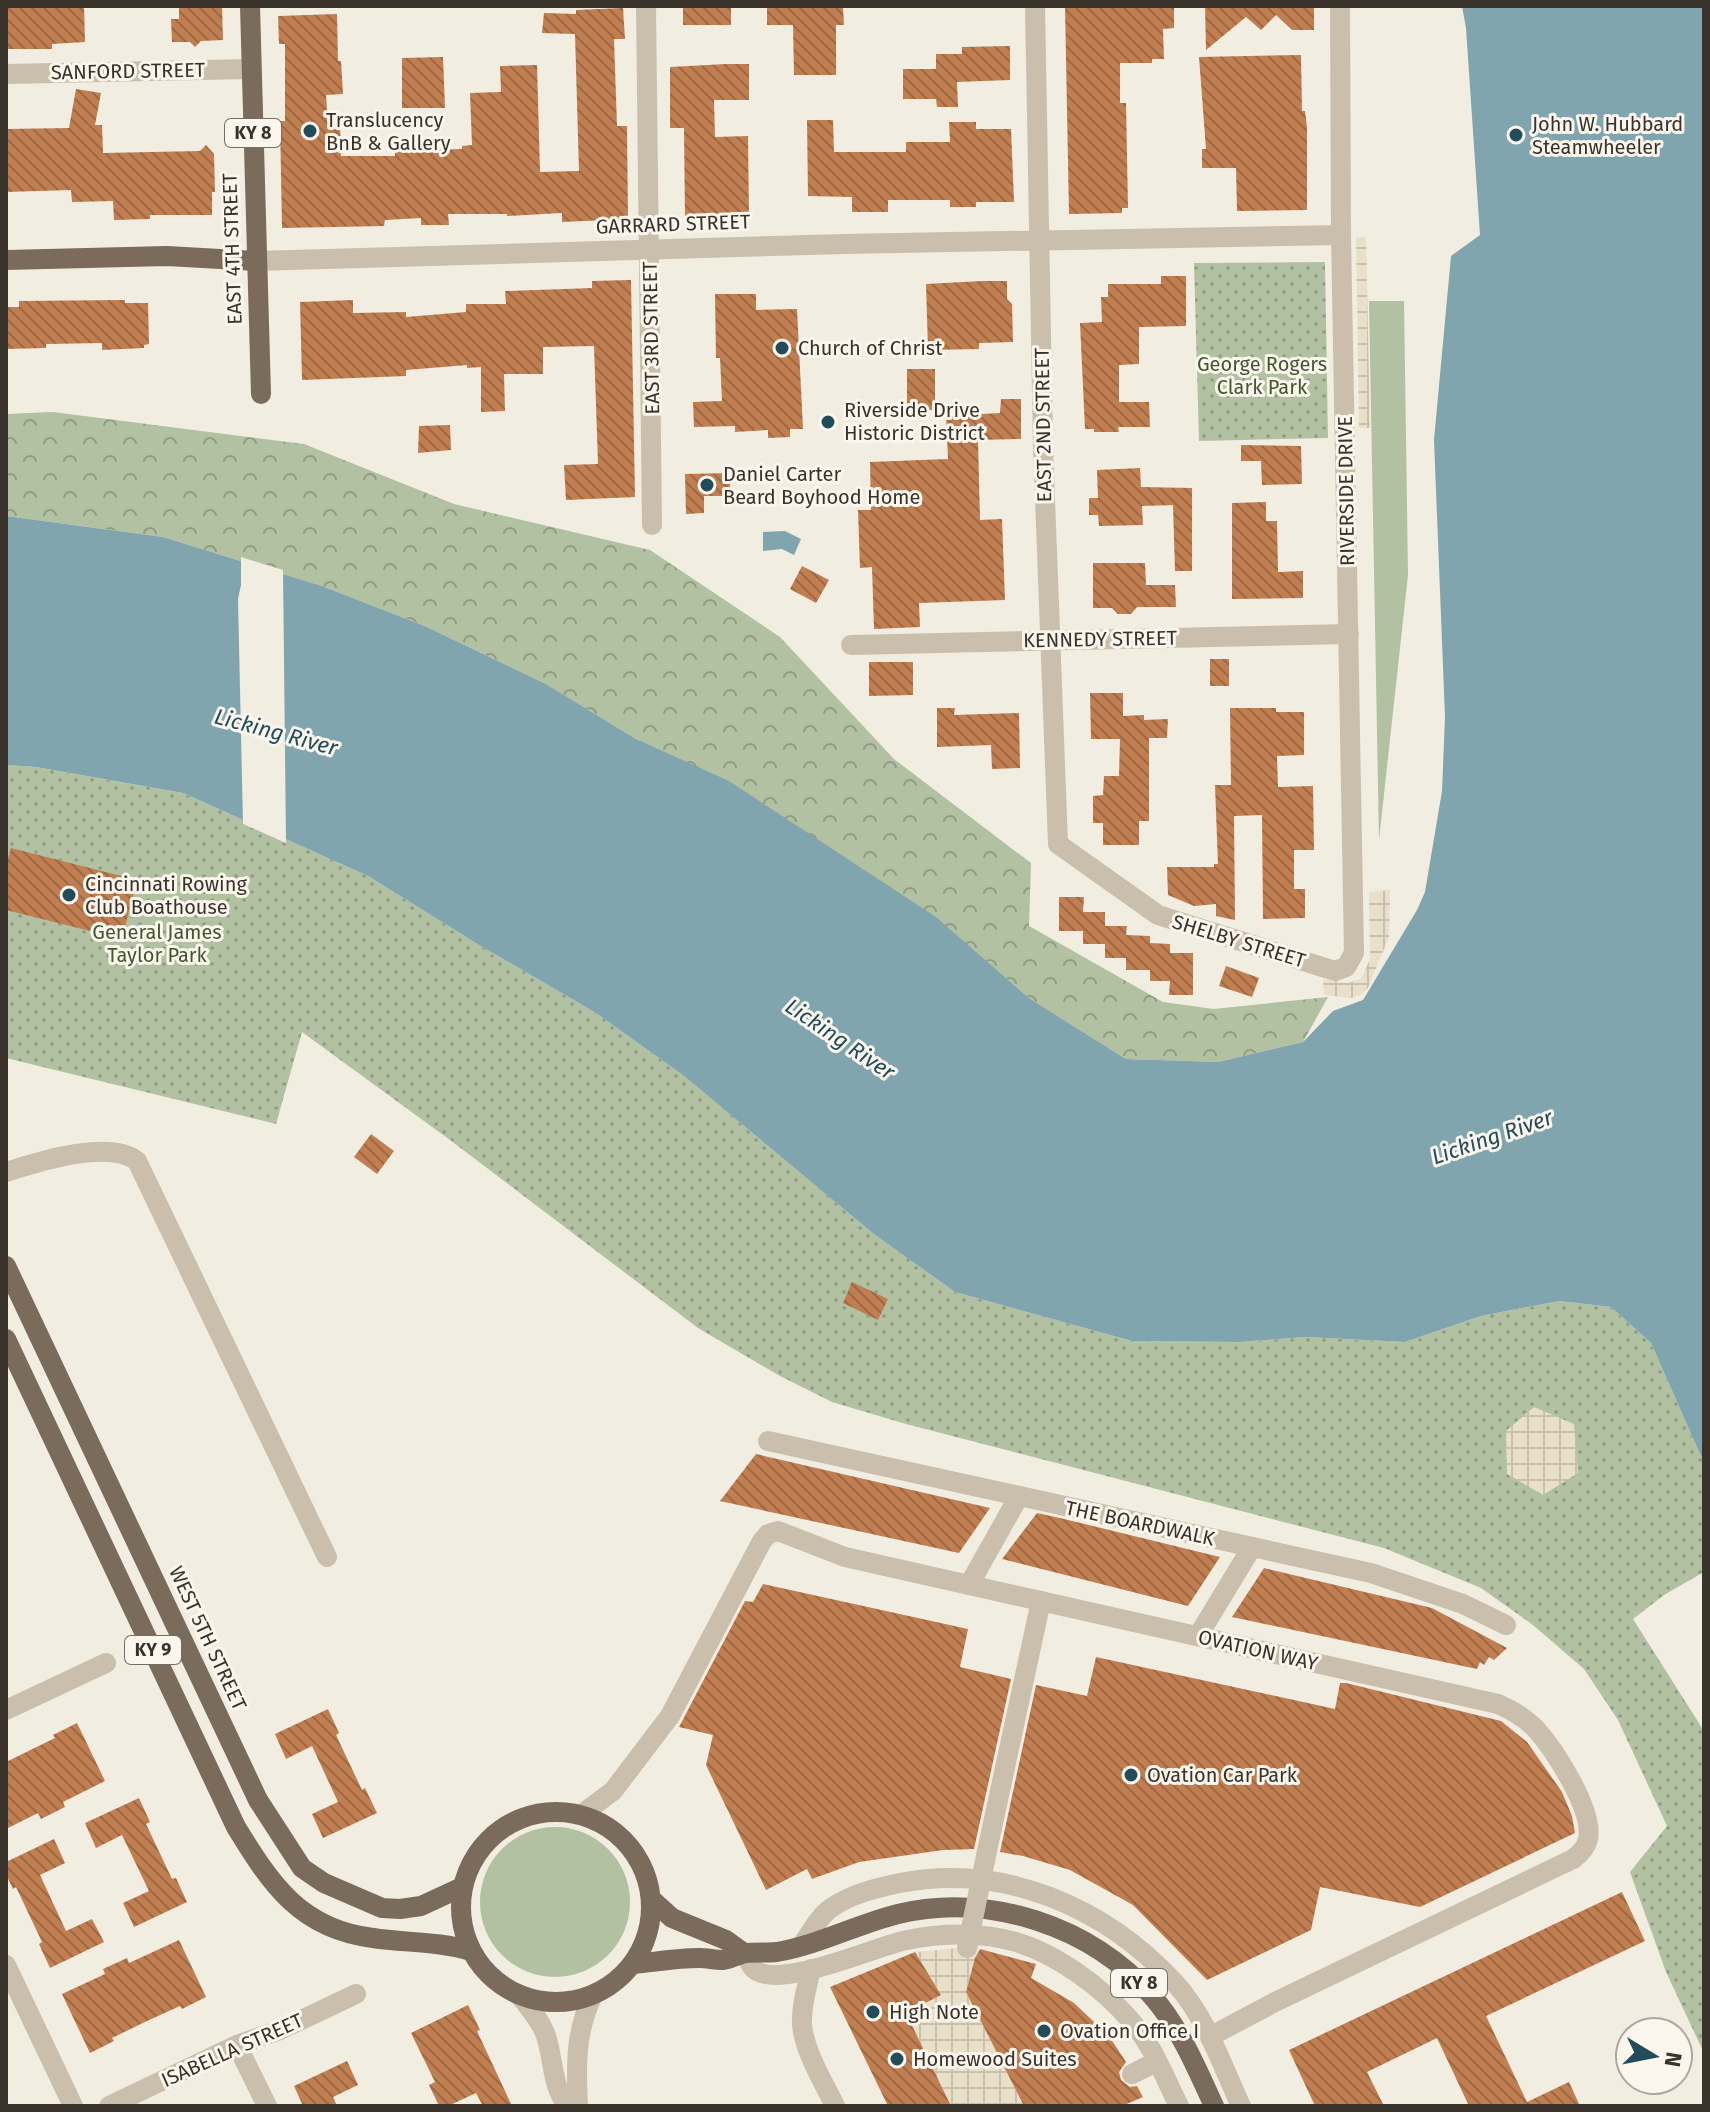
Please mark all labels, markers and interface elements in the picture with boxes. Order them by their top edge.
street label: SANFORD STREET [51,58,206,84]
place label: Translucency BnB & Gallery [326,108,451,155]
place label: John W. Hubbard Steamwheeler [1532,112,1683,159]
road number: KY 8 [225,119,281,147]
marker: Translucency BnB & Gallery [301,122,319,140]
marker: John W. Hubbard Steamwheeler [1507,126,1525,144]
street label: EAST 4TH STREET [217,172,247,325]
street label: GARRARD STREET [595,209,751,239]
street label: EAST 3RD STREET [638,261,664,415]
place label: Church of Christ [798,336,943,360]
marker: Church of Christ [773,339,791,357]
street label: EAST 2ND STREET [1030,347,1056,503]
park label: George Rogers Clark Park [1197,352,1327,399]
place label: Riverside Drive Historic District [844,398,985,445]
marker: Riverside Drive Historic District [819,413,837,431]
street label: RIVERSIDE DRIVE [1333,416,1359,566]
place label: Daniel Carter Beard Boyhood Home [723,462,920,509]
marker: Daniel Carter Beard Boyhood Home [698,476,716,494]
street label: KENNEDY STREET [1023,626,1178,652]
water label: Licking River [211,703,341,762]
place label: Cincinnati Rowing Club Boathouse [85,872,247,919]
marker: Cincinnati Rowing Club Boathouse [60,886,78,904]
street label: SHELBY STREET [1170,909,1309,973]
park label: General James Taylor Park [92,920,222,967]
water label: Licking River [780,992,900,1086]
water label: Licking River [1428,1103,1557,1170]
street label: THE BOARDWALK [1063,1495,1217,1551]
street label: WEST 5TH STREET [164,1562,252,1714]
street label: OVATION WAY [1196,1625,1320,1675]
road number: KY 9 [125,1636,181,1664]
place label: Ovation Car Park [1147,1763,1298,1787]
marker: Ovation Car Park [1122,1766,1140,1784]
road number: KY 8 [1111,1969,1167,1997]
place label: High Note [889,2000,979,2024]
marker: High Note [864,2003,882,2021]
street label: ISABELLA STREET [158,2008,307,2092]
north arrow [1614,2016,1694,2096]
place label: Ovation Office I [1060,2019,1199,2043]
marker: Ovation Office I [1035,2022,1053,2040]
place label: Homewood Suites [913,2047,1077,2071]
marker: Homewood Suites [888,2050,906,2068]
text: N [1659,2050,1688,2069]

